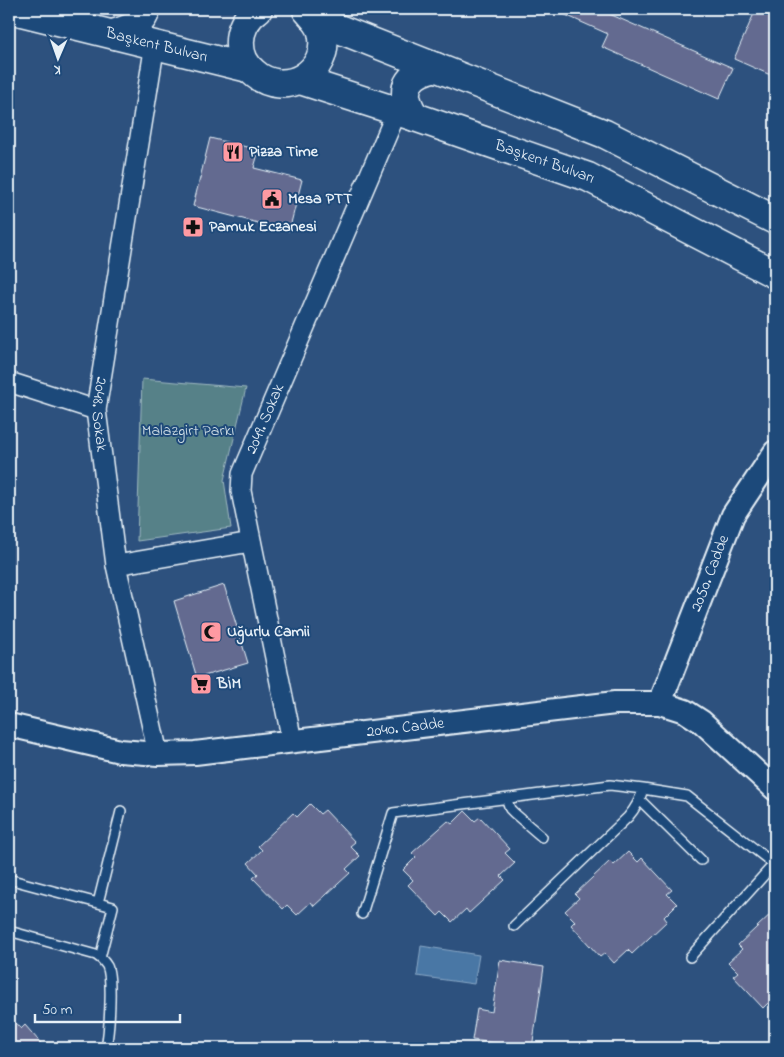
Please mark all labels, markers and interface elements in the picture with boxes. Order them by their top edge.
street label: Başkent Bulvarı [102,21,210,70]
north arrow [32,32,82,82]
text: K [53,59,61,80]
street label: Başkent Bulvarı [490,133,599,191]
restaurant icon: Pizza Time [221,140,245,164]
place label: Pizza Time [249,140,319,164]
public building icon: Mesa PTT [260,187,284,211]
place label: Mesa PTT [288,187,353,211]
pharmacy icon: Pamuk Eczanesi [181,215,205,239]
place label: Pamuk Eczanesi [209,215,317,239]
street label: 2048. Sokak [84,375,113,454]
street label: 2049. Sokak [240,379,292,458]
park label: Malazgirt Parkı [142,419,234,443]
street label: 2050. Cadde [684,531,736,615]
mosque icon: Uğurlu Camii [199,620,223,644]
place label: Uğurlu Camii [227,620,310,645]
supermarket icon: BİM [189,672,213,696]
place label: BİM [216,672,242,696]
street label: 2040. Cadde [365,711,446,744]
scale bar [35,992,180,1024]
text: 50 m [42,999,73,1021]

